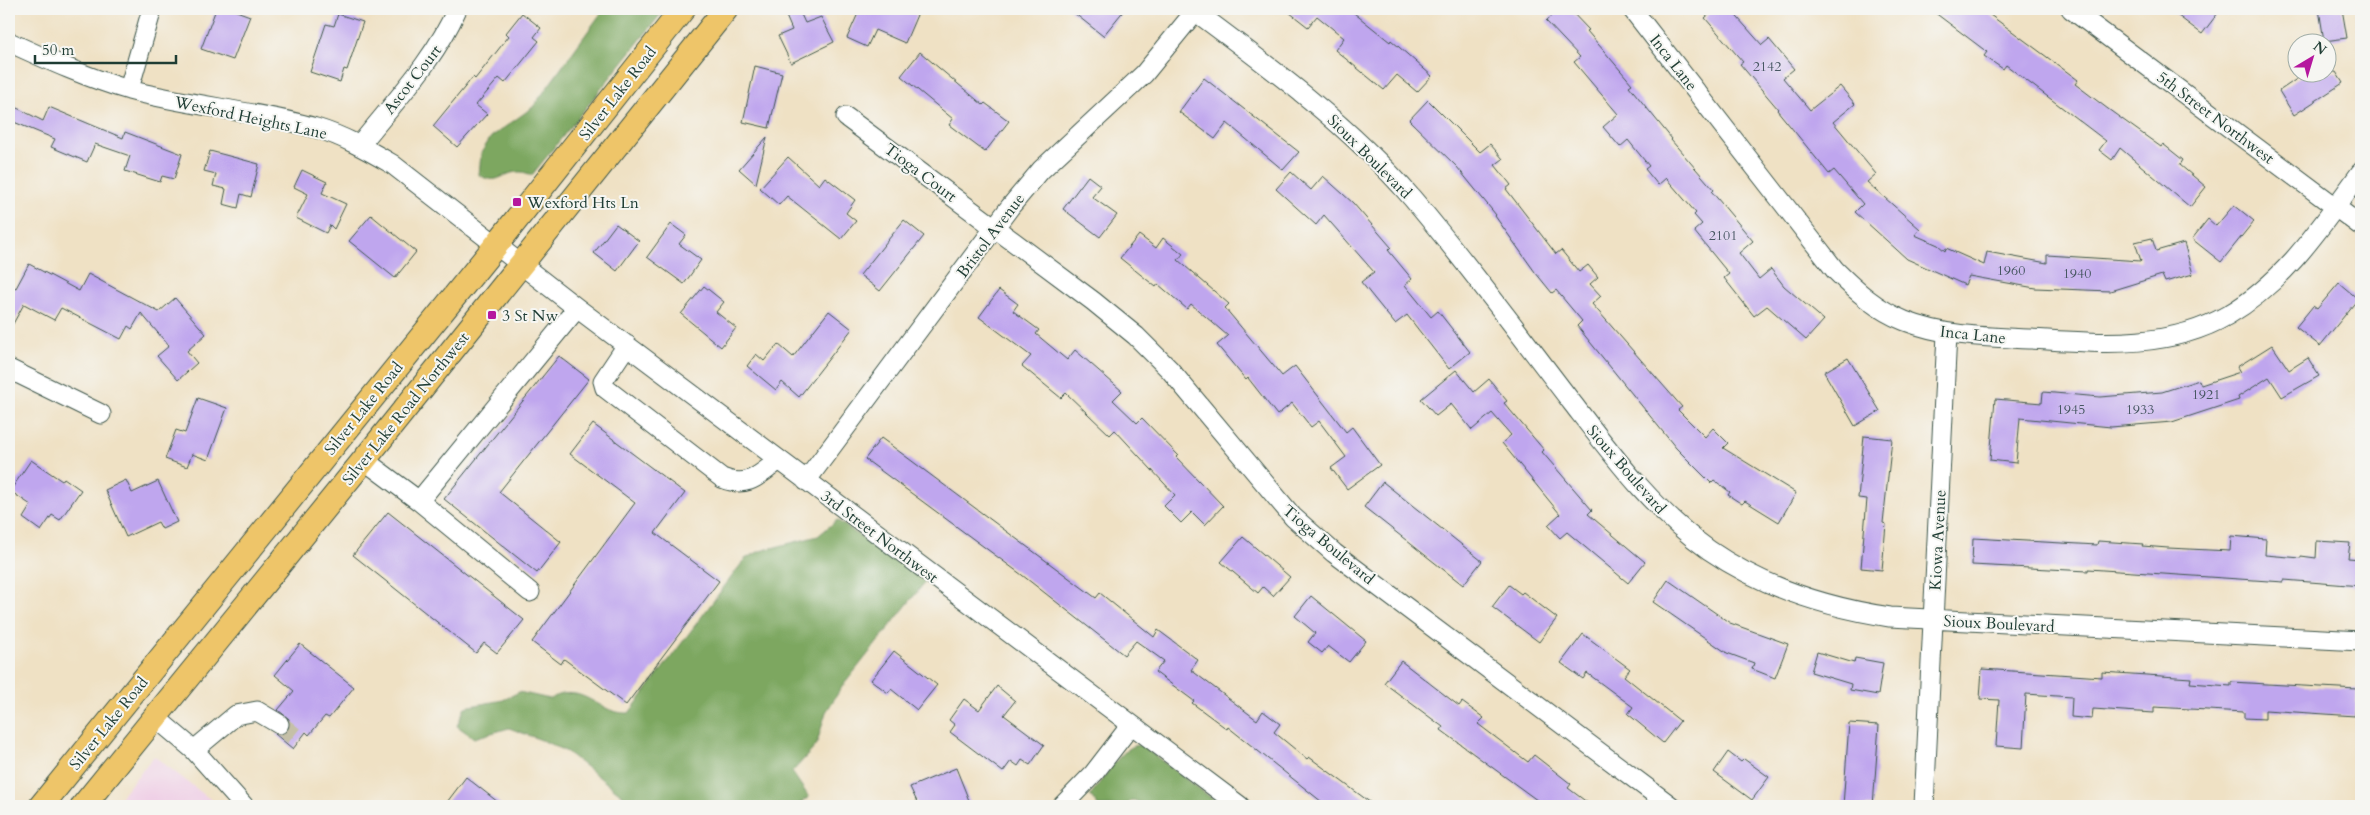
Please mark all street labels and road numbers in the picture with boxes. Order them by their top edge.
street label: Inca Lane [1644,30,1702,95]
street label: Ascot Court [379,40,447,119]
street label: Silver Lake Road [574,42,662,145]
street label: 5th Street Northwest [2152,66,2279,169]
street label: Wexford Heights Lane [171,91,329,145]
street label: Sioux Boulevard [1322,110,1417,204]
street label: Tioga Court [880,138,961,207]
street label: Bristol Avenue [952,189,1030,282]
street label: Inca Lane [1939,321,2007,349]
street label: Silver Lake Road Northwest [337,328,474,490]
street label: Silver Lake Road [319,357,408,460]
street label: Sioux Boulevard [1581,420,1671,519]
street label: 3rd Street Northwest [816,485,943,588]
street label: Kiowa Avenue [1924,489,1952,591]
street label: Tioga Boulevard [1278,500,1379,590]
street label: Sioux Boulevard [1943,610,2056,638]
street label: Silver Lake Road [64,672,153,775]

